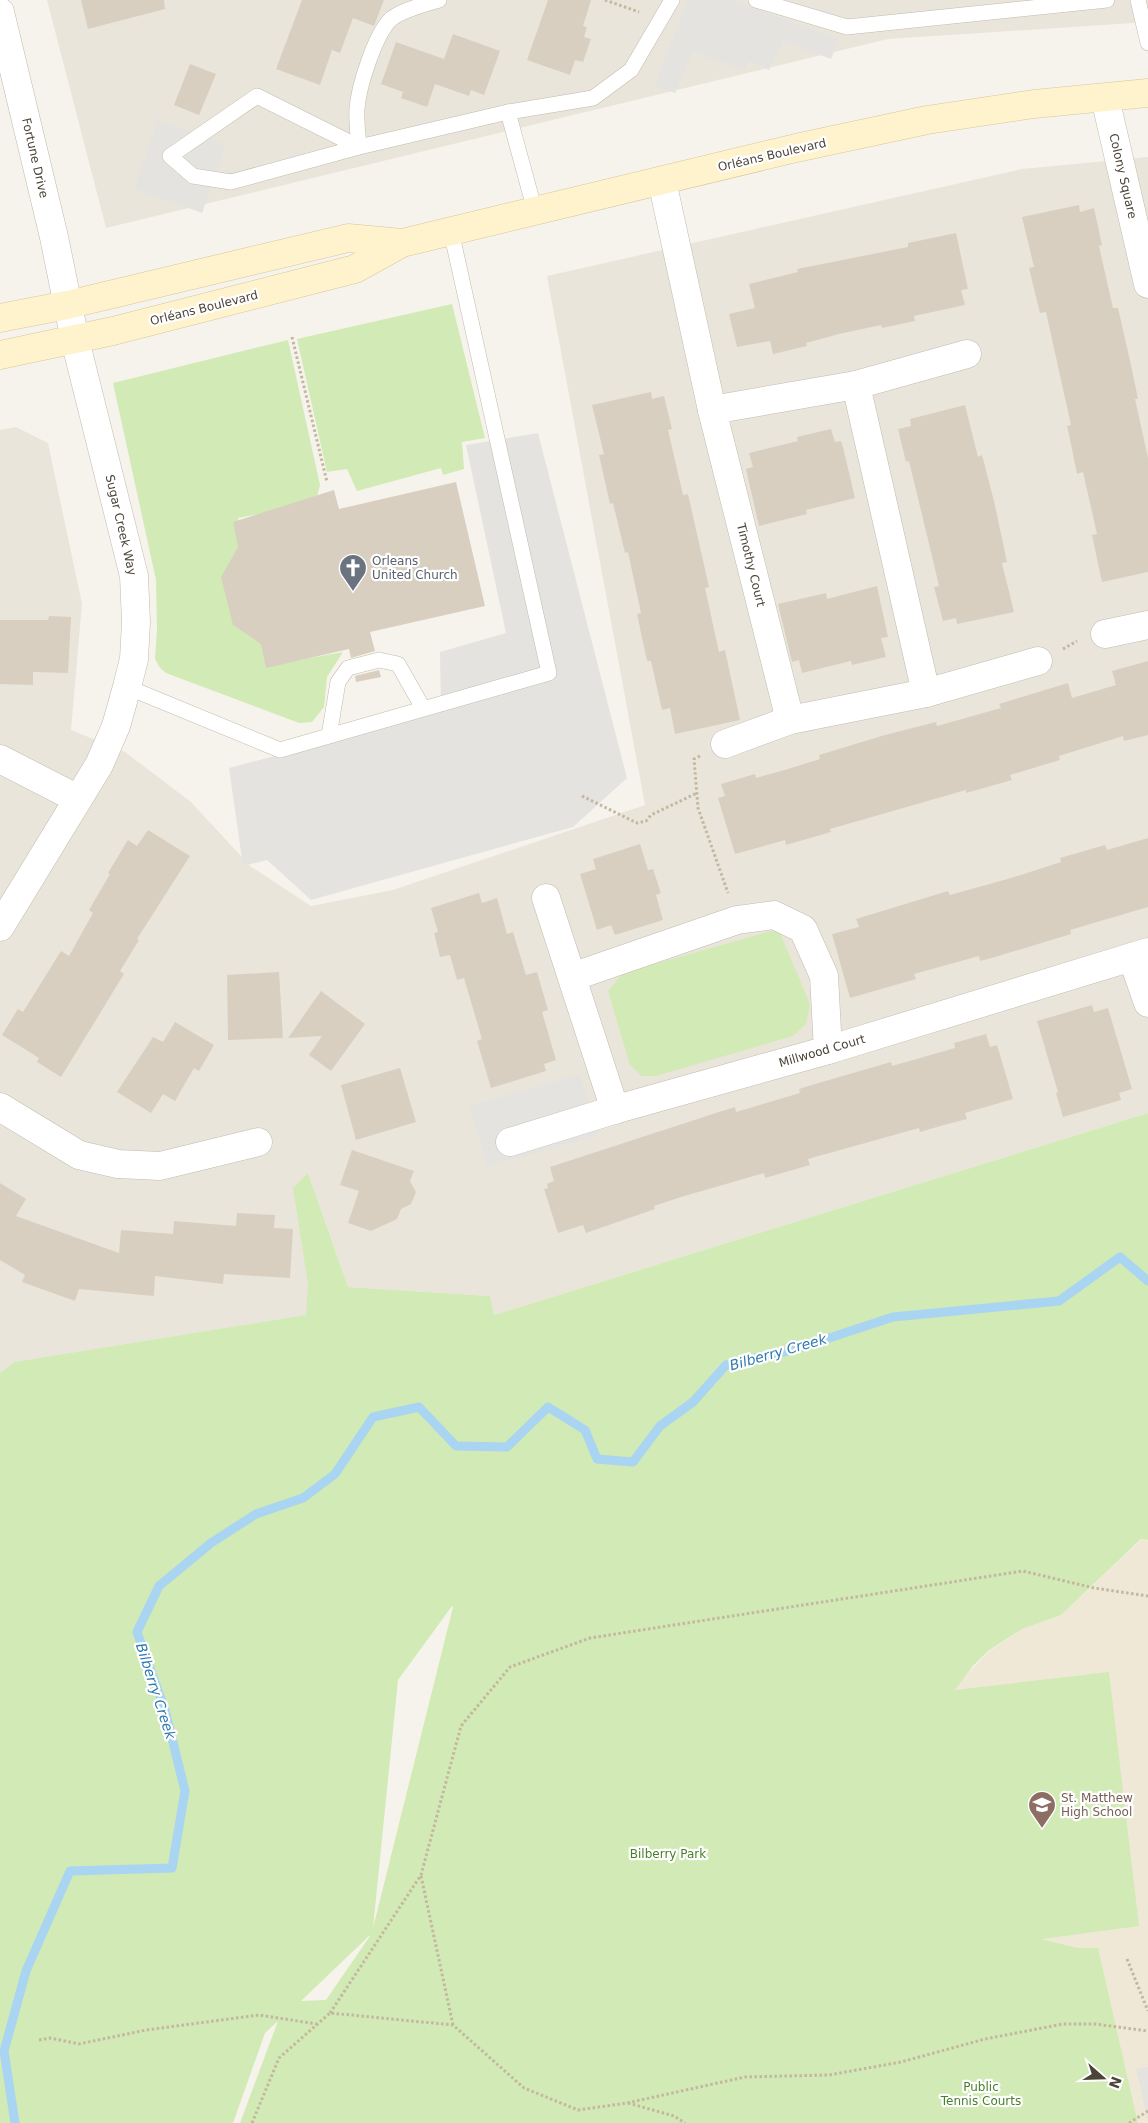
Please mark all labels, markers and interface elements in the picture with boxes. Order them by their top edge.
street label: Fortune Drive [19,117,51,199]
street label: Colony Square [1106,132,1140,220]
street label: Orléans Boulevard [716,136,828,174]
street label: Orléans Boulevard [149,288,259,328]
street label: Sugar Creek Way [103,473,139,577]
street label: Timothy Court [734,521,768,608]
church icon: Orleans United Church [338,553,368,592]
place label: Orleans United Church [372,554,458,582]
street label: Millwood Court [777,1032,867,1070]
water label: Bilberry Creek [728,1330,829,1373]
water label: Bilberry Creek [133,1641,179,1742]
school or university icon: St. Matthew High School [1027,1790,1057,1829]
place label: St. Matthew High School [1061,1791,1133,1819]
park label: Bilberry Park [630,1847,706,1861]
north arrow [1078,2053,1128,2103]
text: N [1106,2074,1125,2091]
park label: Public Tennis Courts [940,2080,1021,2108]

